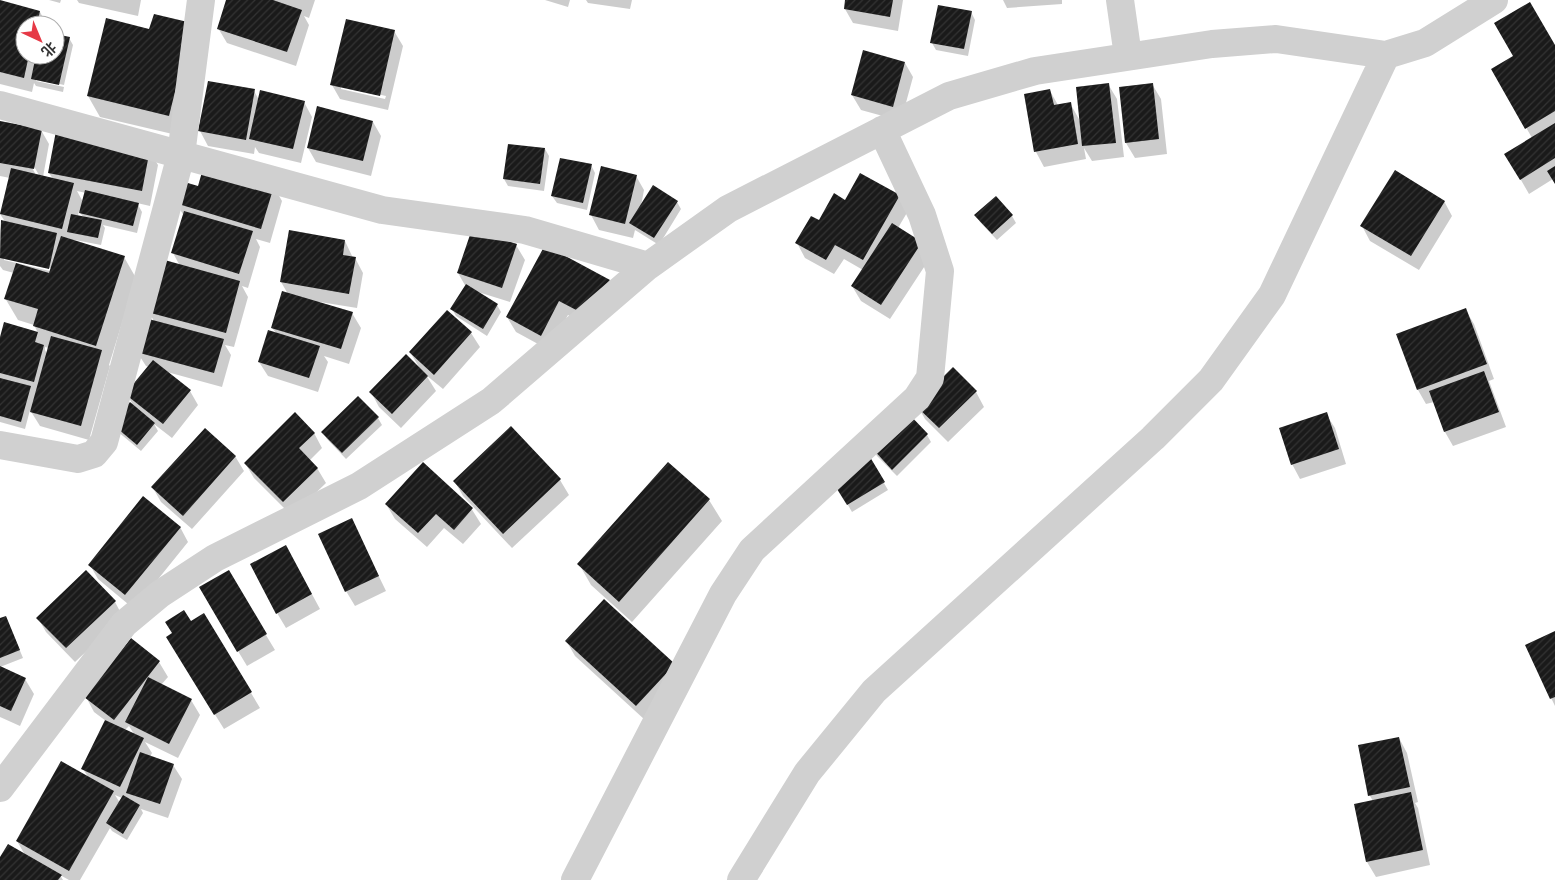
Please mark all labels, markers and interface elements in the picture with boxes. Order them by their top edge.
north arrow [15,15,65,65]
text: 北 [38,39,60,60]

